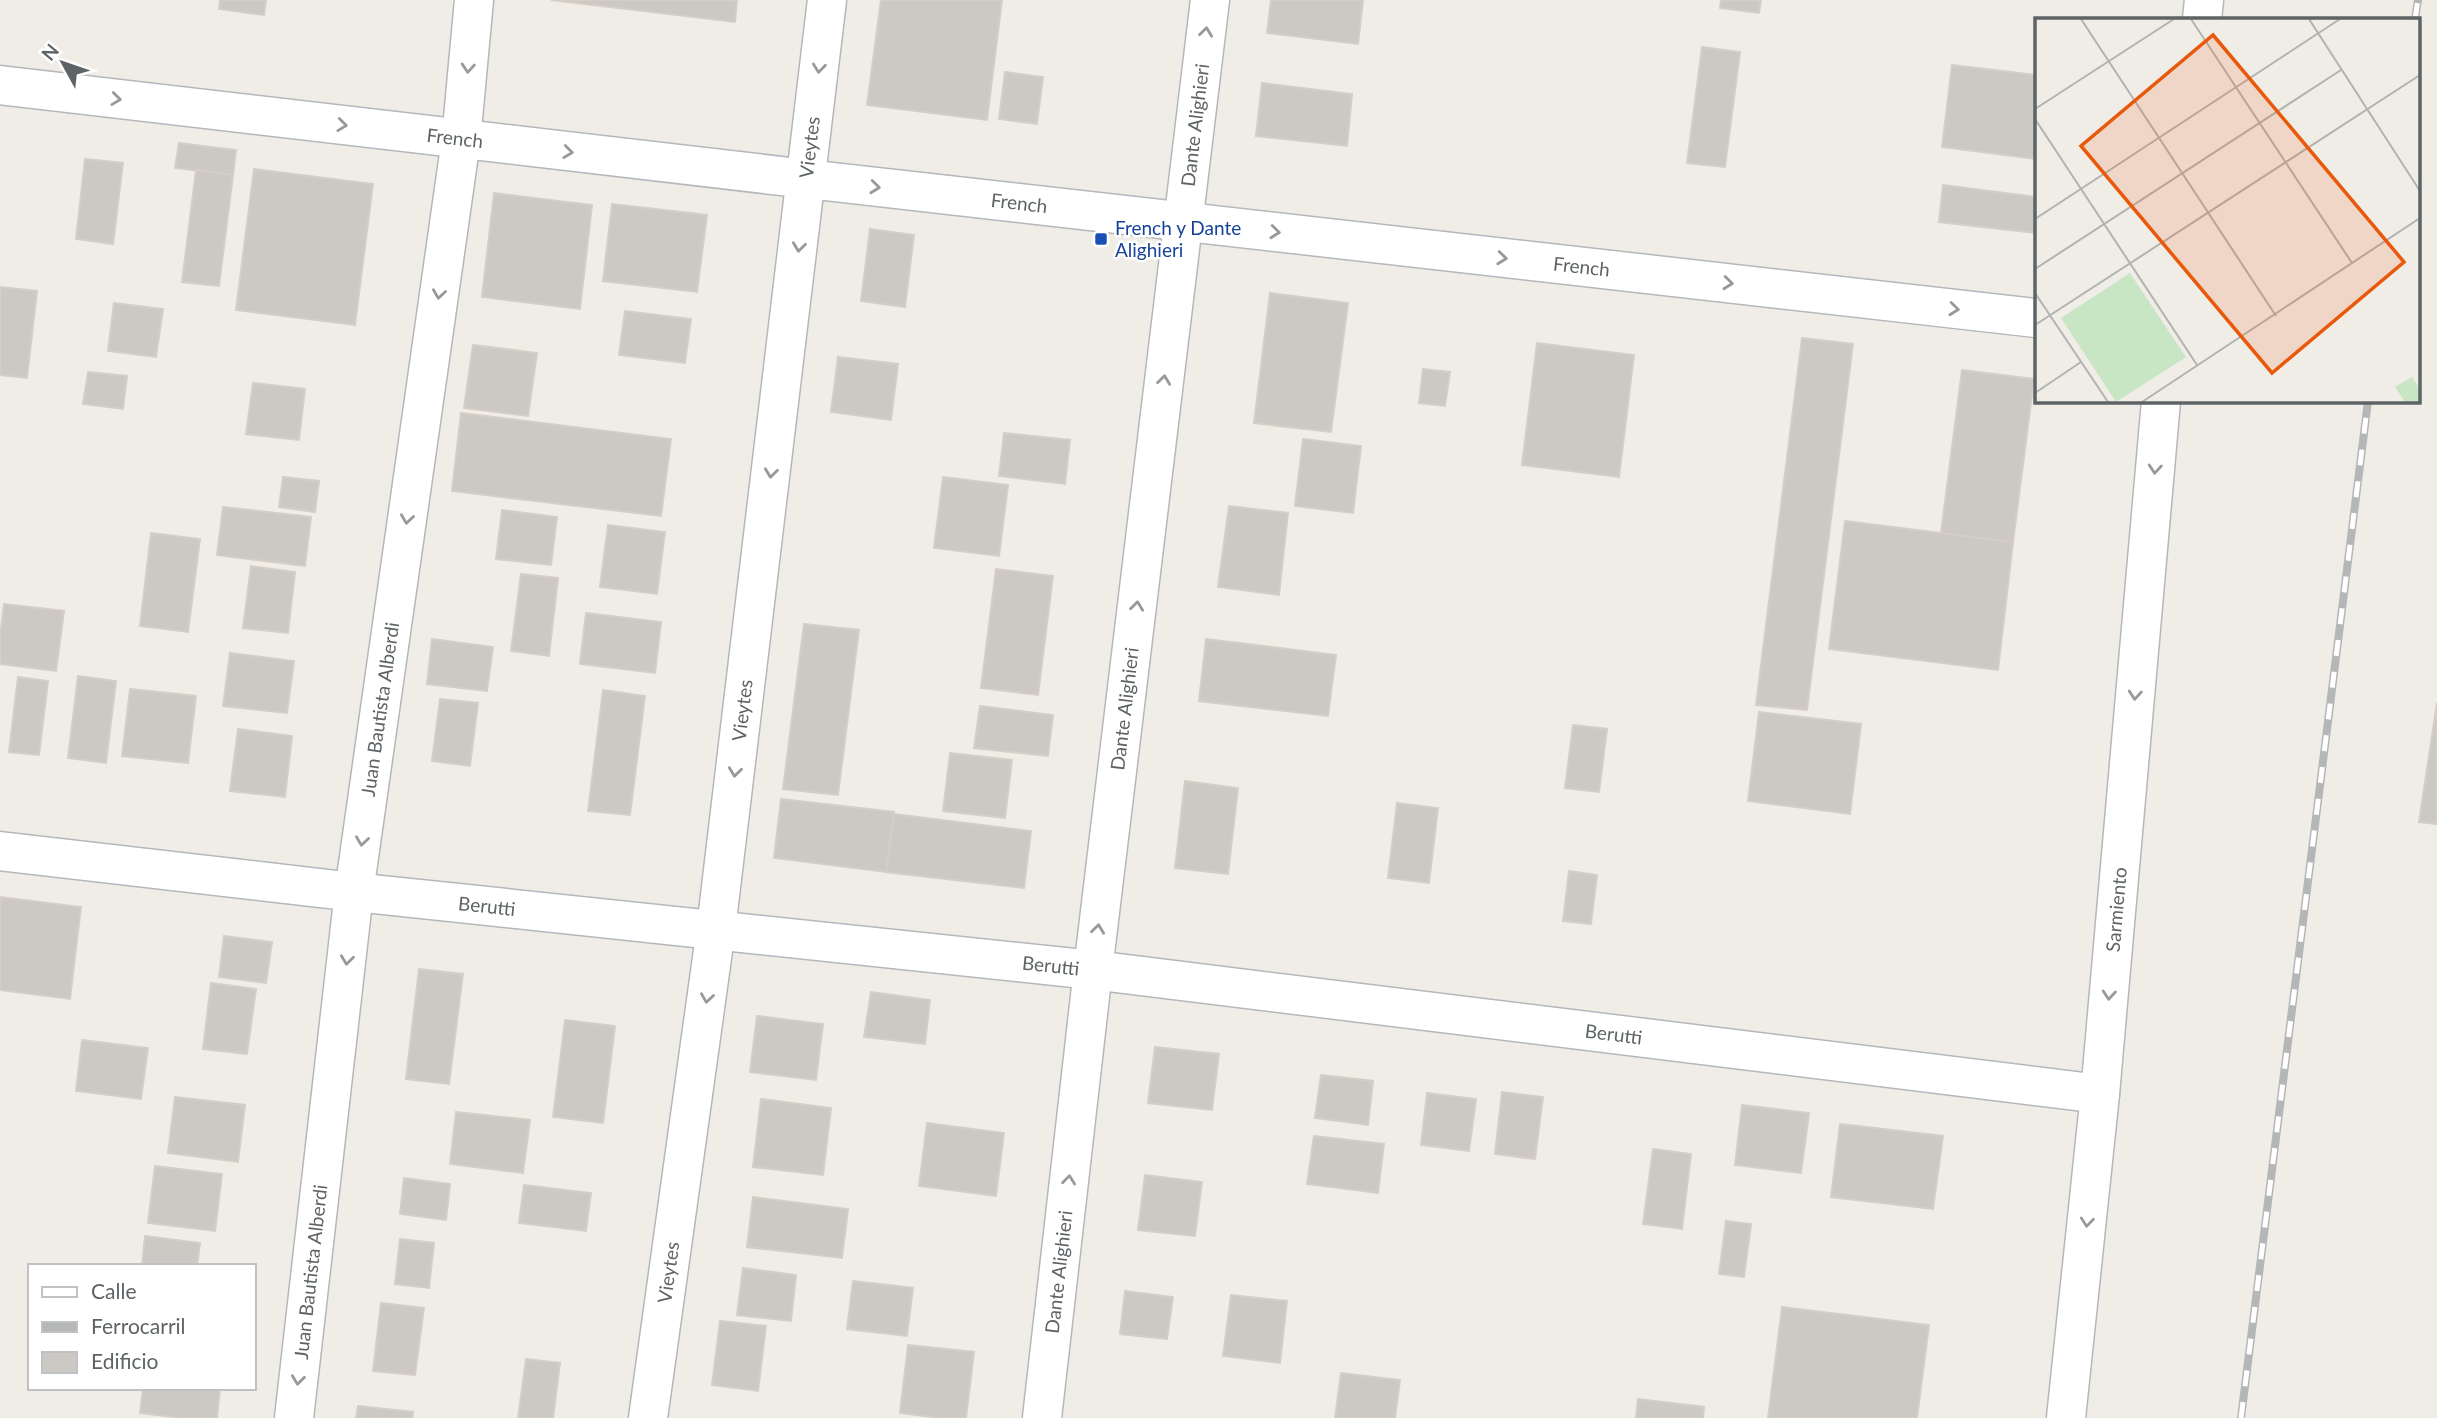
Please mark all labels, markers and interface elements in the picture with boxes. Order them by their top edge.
inset map [2035,18,2420,402]
one-way arrow [1199,26,1214,38]
north arrow [28,28,98,98]
text: N [36,39,63,65]
one-way arrow [812,62,827,74]
street label: Dante Alighieri [1176,62,1213,188]
one-way arrow [461,63,476,74]
one-way arrow [111,91,122,106]
street label: Vieytes [794,115,824,179]
one-way arrow [337,118,348,133]
street label: French [425,123,485,152]
one-way arrow [563,144,574,159]
one-way arrow [869,179,880,194]
street label: French [990,188,1049,217]
place label: French y Dante Alighieri [1115,216,1241,261]
one-way arrow [1270,225,1281,240]
marker: French y Dante Alighieri [1093,231,1109,247]
one-way arrow [791,241,806,253]
one-way arrow [1496,250,1507,265]
street label: French [1552,251,1611,281]
one-way arrow [1722,276,1733,291]
one-way arrow [432,288,447,299]
one-way arrow [1948,301,1959,316]
one-way arrow [1157,375,1172,386]
one-way arrow [2148,464,2163,475]
one-way arrow [764,467,779,479]
one-way arrow [400,513,415,525]
one-way arrow [1129,600,1144,612]
street label: Juan Bautista Alberdi [356,621,403,798]
street label: Dante Alighieri [1105,646,1143,771]
street label: Vieytes [727,678,757,742]
one-way arrow [2128,690,2143,701]
one-way arrow [728,766,743,778]
one-way arrow [354,835,369,847]
street label: Sarmiento [2101,866,2131,953]
street label: Berutti [457,891,517,920]
one-way arrow [1090,924,1105,935]
street label: Berutti [1021,951,1081,979]
one-way arrow [339,954,354,966]
one-way arrow [2102,990,2117,1001]
one-way arrow [699,992,714,1003]
street label: Berutti [1584,1019,1644,1049]
one-way arrow [1061,1174,1076,1185]
street label: Juan Bautista Alberdi [289,1183,332,1360]
street label: Dante Alighieri [1040,1209,1077,1335]
one-way arrow [2080,1217,2095,1228]
street label: Vieytes [652,1240,683,1305]
legend [28,1264,256,1390]
text: Calle [91,1278,136,1303]
text: Ferrocarril [91,1313,186,1338]
text: Edificio [91,1348,159,1373]
one-way arrow [291,1375,306,1386]

